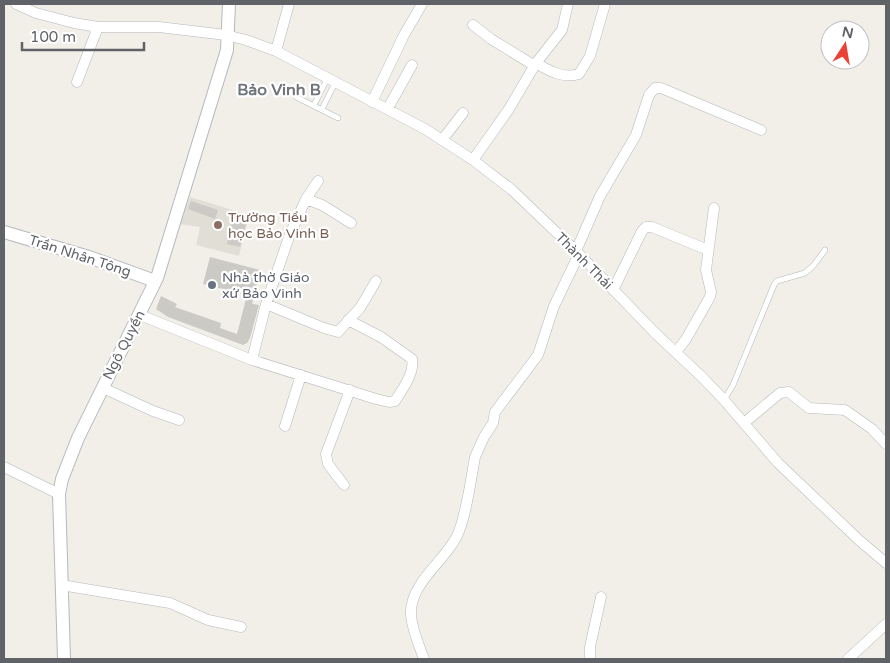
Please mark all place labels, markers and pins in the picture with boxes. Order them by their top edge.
place label: Trường Tiểu học Bảo Vinh B [228,209,329,242]
marker: Trường Tiểu học Bảo Vinh B [212,219,224,231]
place label: Nhà thờ Giáo xứ Bảo Vinh [222,269,310,302]
marker: Nhà thờ Giáo xứ Bảo Vinh [206,279,218,291]

